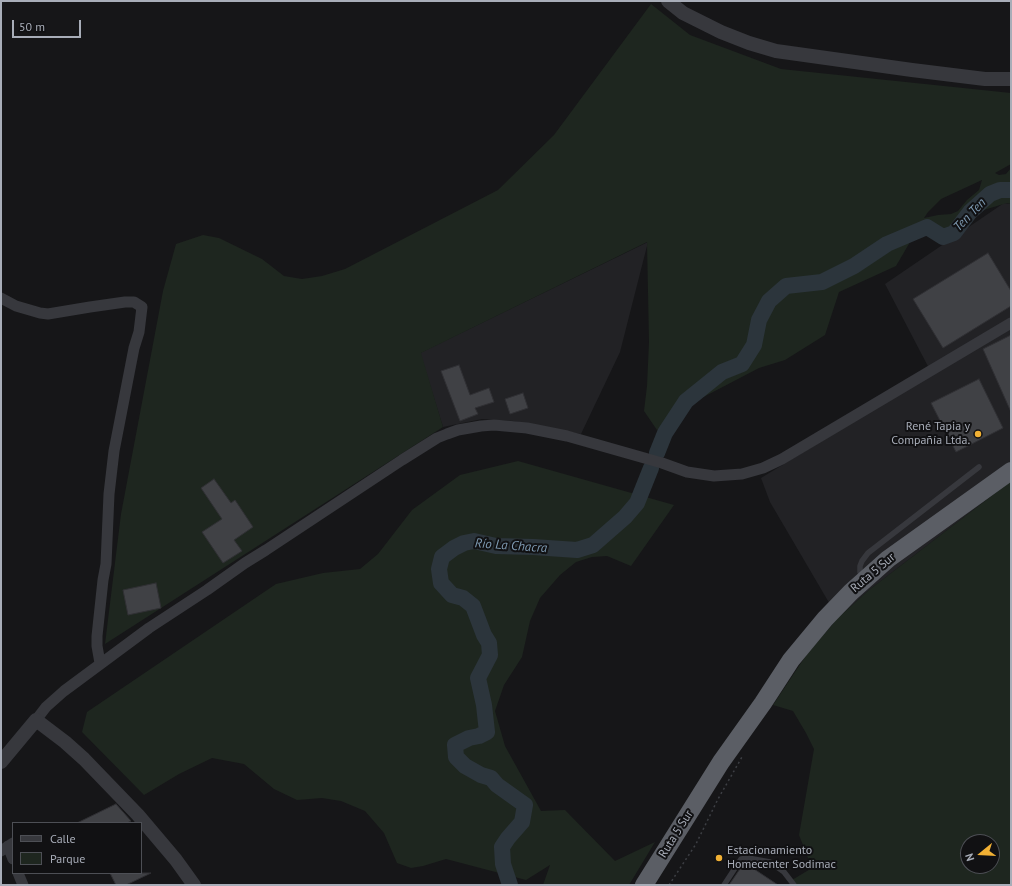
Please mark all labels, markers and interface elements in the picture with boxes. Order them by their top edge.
scale bar [14,12,83,38]
text: 50 m [19,19,45,34]
water label: Ten Ten [950,195,990,235]
place label: René Tapia y Compañía Ltda. [891,420,970,448]
marker: René Tapia y Compañía Ltda. [973,429,983,439]
water label: Río La Chacra [474,536,548,556]
street label: Ruta 5 Sur [848,550,898,596]
street label: Ruta 5 Sur [656,808,696,860]
legend [12,822,142,874]
text: Calle [50,831,76,846]
north arrow [960,834,1000,874]
place label: Estacionamiento Homecenter Sodimac [727,844,836,872]
text: Parque [50,851,85,866]
text: N [962,852,977,863]
marker: Estacionamiento Homecenter Sodimac [714,853,724,863]

